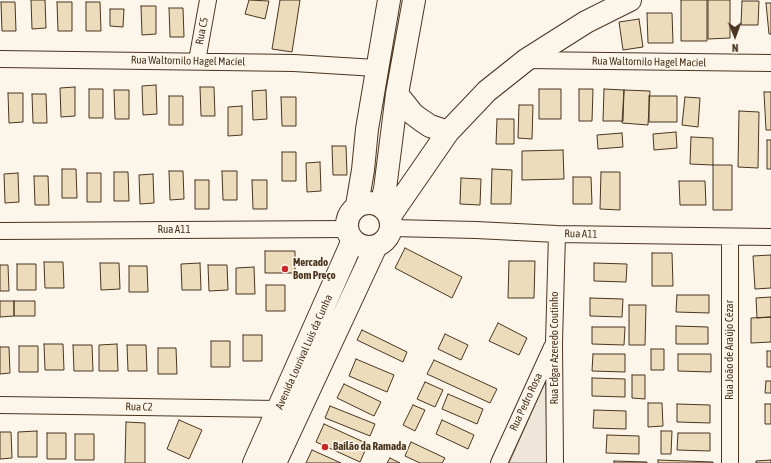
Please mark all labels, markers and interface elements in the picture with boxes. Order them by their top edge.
street label: Rua C5 [193,16,211,46]
north arrow [715,16,755,56]
text: N [732,42,739,54]
street label: Rua Waltornilo Hagel Maciel [131,53,245,69]
street label: Rua Waltornilo Hagel Maciel [592,54,706,70]
street label: Rua A11 [157,223,191,237]
street label: Rua A11 [564,227,598,241]
place label: Mercado Bom Preço [293,256,336,282]
marker: Mercado Bom Preço [280,264,290,274]
street label: Rua Edgar Azeredo Coutinho [548,292,562,404]
street label: Avenida Lourival Luís da Cunha [273,293,335,411]
street label: Rua João de Araújo Cézar [723,300,737,400]
street label: Rua Pedro Rosa [507,371,545,433]
street label: Rua C2 [125,400,153,414]
place label: Bailão da Ramada [333,440,406,454]
marker: Bailão da Ramada [320,442,330,452]

